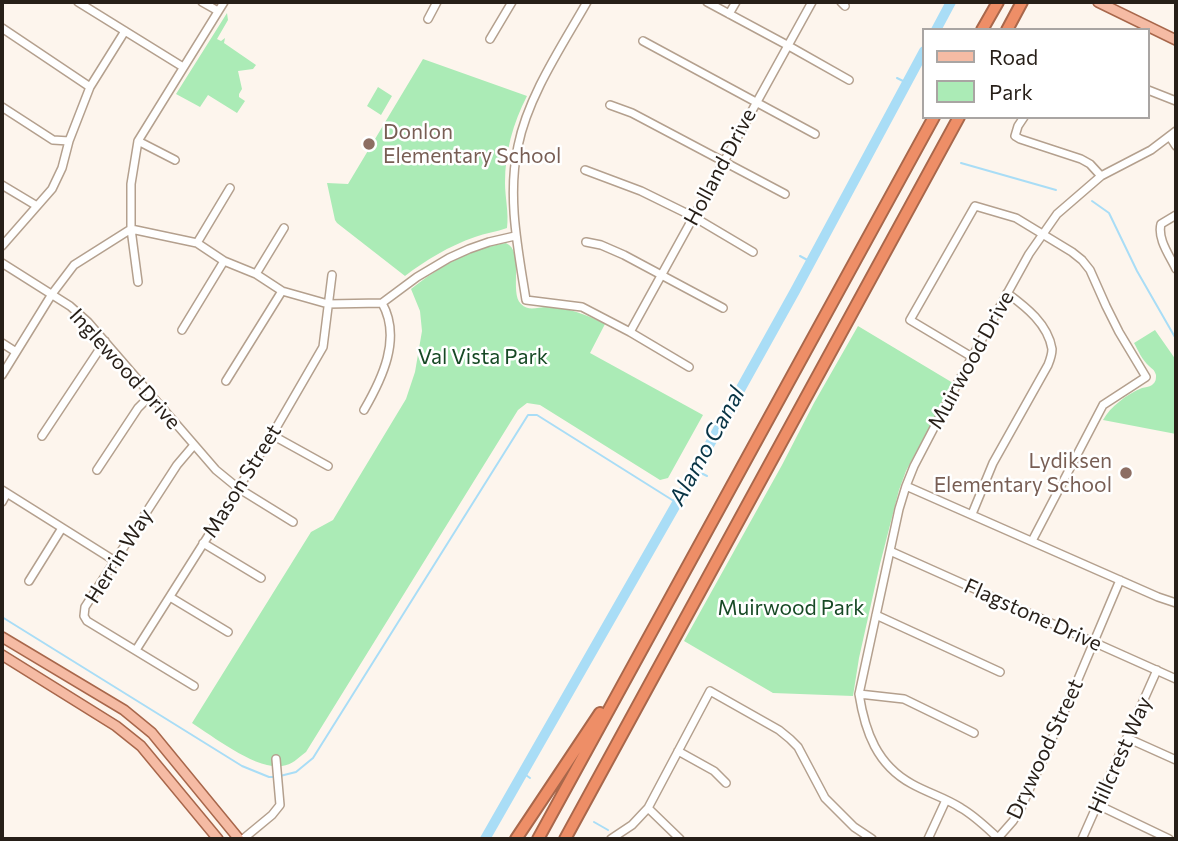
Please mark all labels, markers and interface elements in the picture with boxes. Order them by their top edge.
legend [922,28,1150,119]
text: Road [989,44,1038,69]
text: Park [989,79,1033,104]
street label: Holland Drive [679,104,761,230]
place label: Donlon Elementary School [383,119,561,169]
marker: Donlon Elementary School [361,136,377,152]
street label: Muirwood Drive [923,287,1019,433]
street label: Inglewood Drive [64,303,186,435]
park label: Val Vista Park [418,344,548,370]
water label: Alamo Canal [663,382,751,510]
street label: Mason Street [197,420,287,542]
place label: Lydiksen Elementary School [934,448,1112,498]
marker: Lydiksen Elementary School [1118,465,1134,481]
street label: Herrin Way [80,504,158,608]
street label: Flagstone Drive [960,573,1106,657]
park label: Muirwood Park [717,595,865,621]
street label: Drywood Street [1002,675,1088,823]
street label: Hillcrest Way [1083,693,1157,817]

